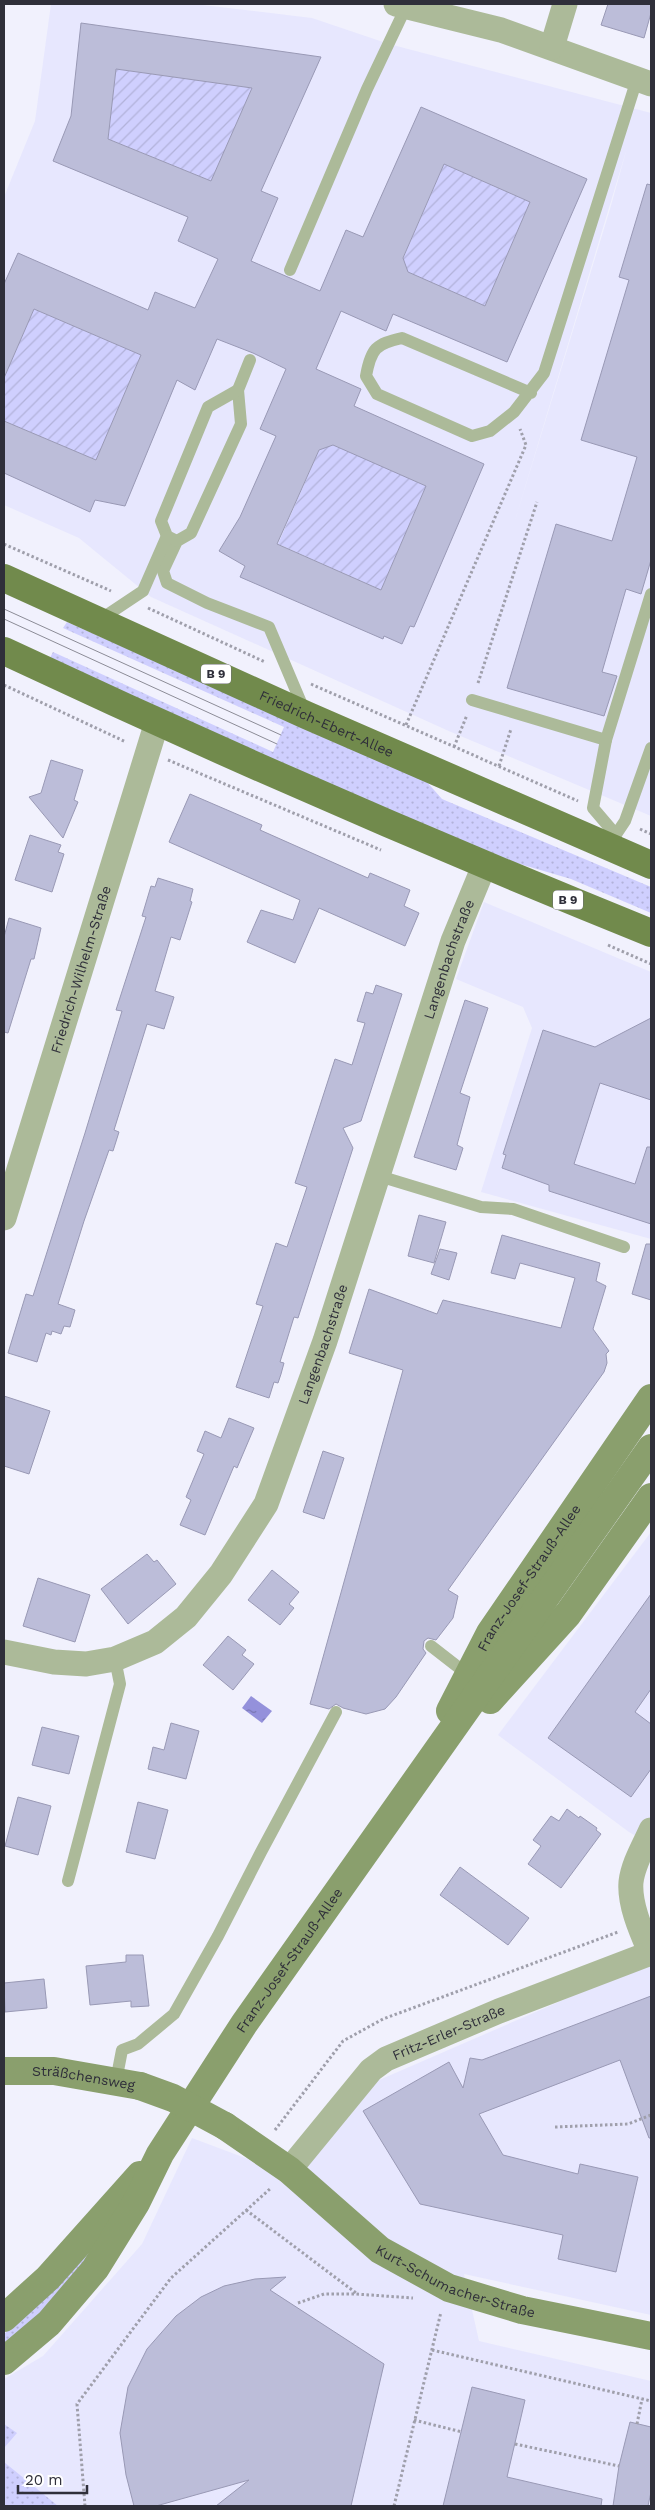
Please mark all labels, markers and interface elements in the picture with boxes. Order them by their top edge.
road number: B 9 [201,664,231,684]
street label: Friedrich-Ebert-Allee [257,687,396,760]
street label: Friedrich-Wilhelm-Straße [47,884,114,1055]
road number: B 9 [553,890,583,910]
street label: Langenbachstraße [420,897,477,1021]
street label: Langenbachstraße [295,1282,351,1406]
street label: Franz-Josef-Strauß-Allee [474,1501,584,1654]
street label: Franz-Josef-Strauß-Allee [233,1885,346,2036]
street label: Fritz-Erler-Straße [390,2001,507,2063]
street label: Sträßchensweg [32,2063,137,2093]
street label: Kurt-Schumacher-Straße [373,2241,536,2320]
scale bar [18,2462,86,2494]
text: 20 m [25,2471,63,2489]

